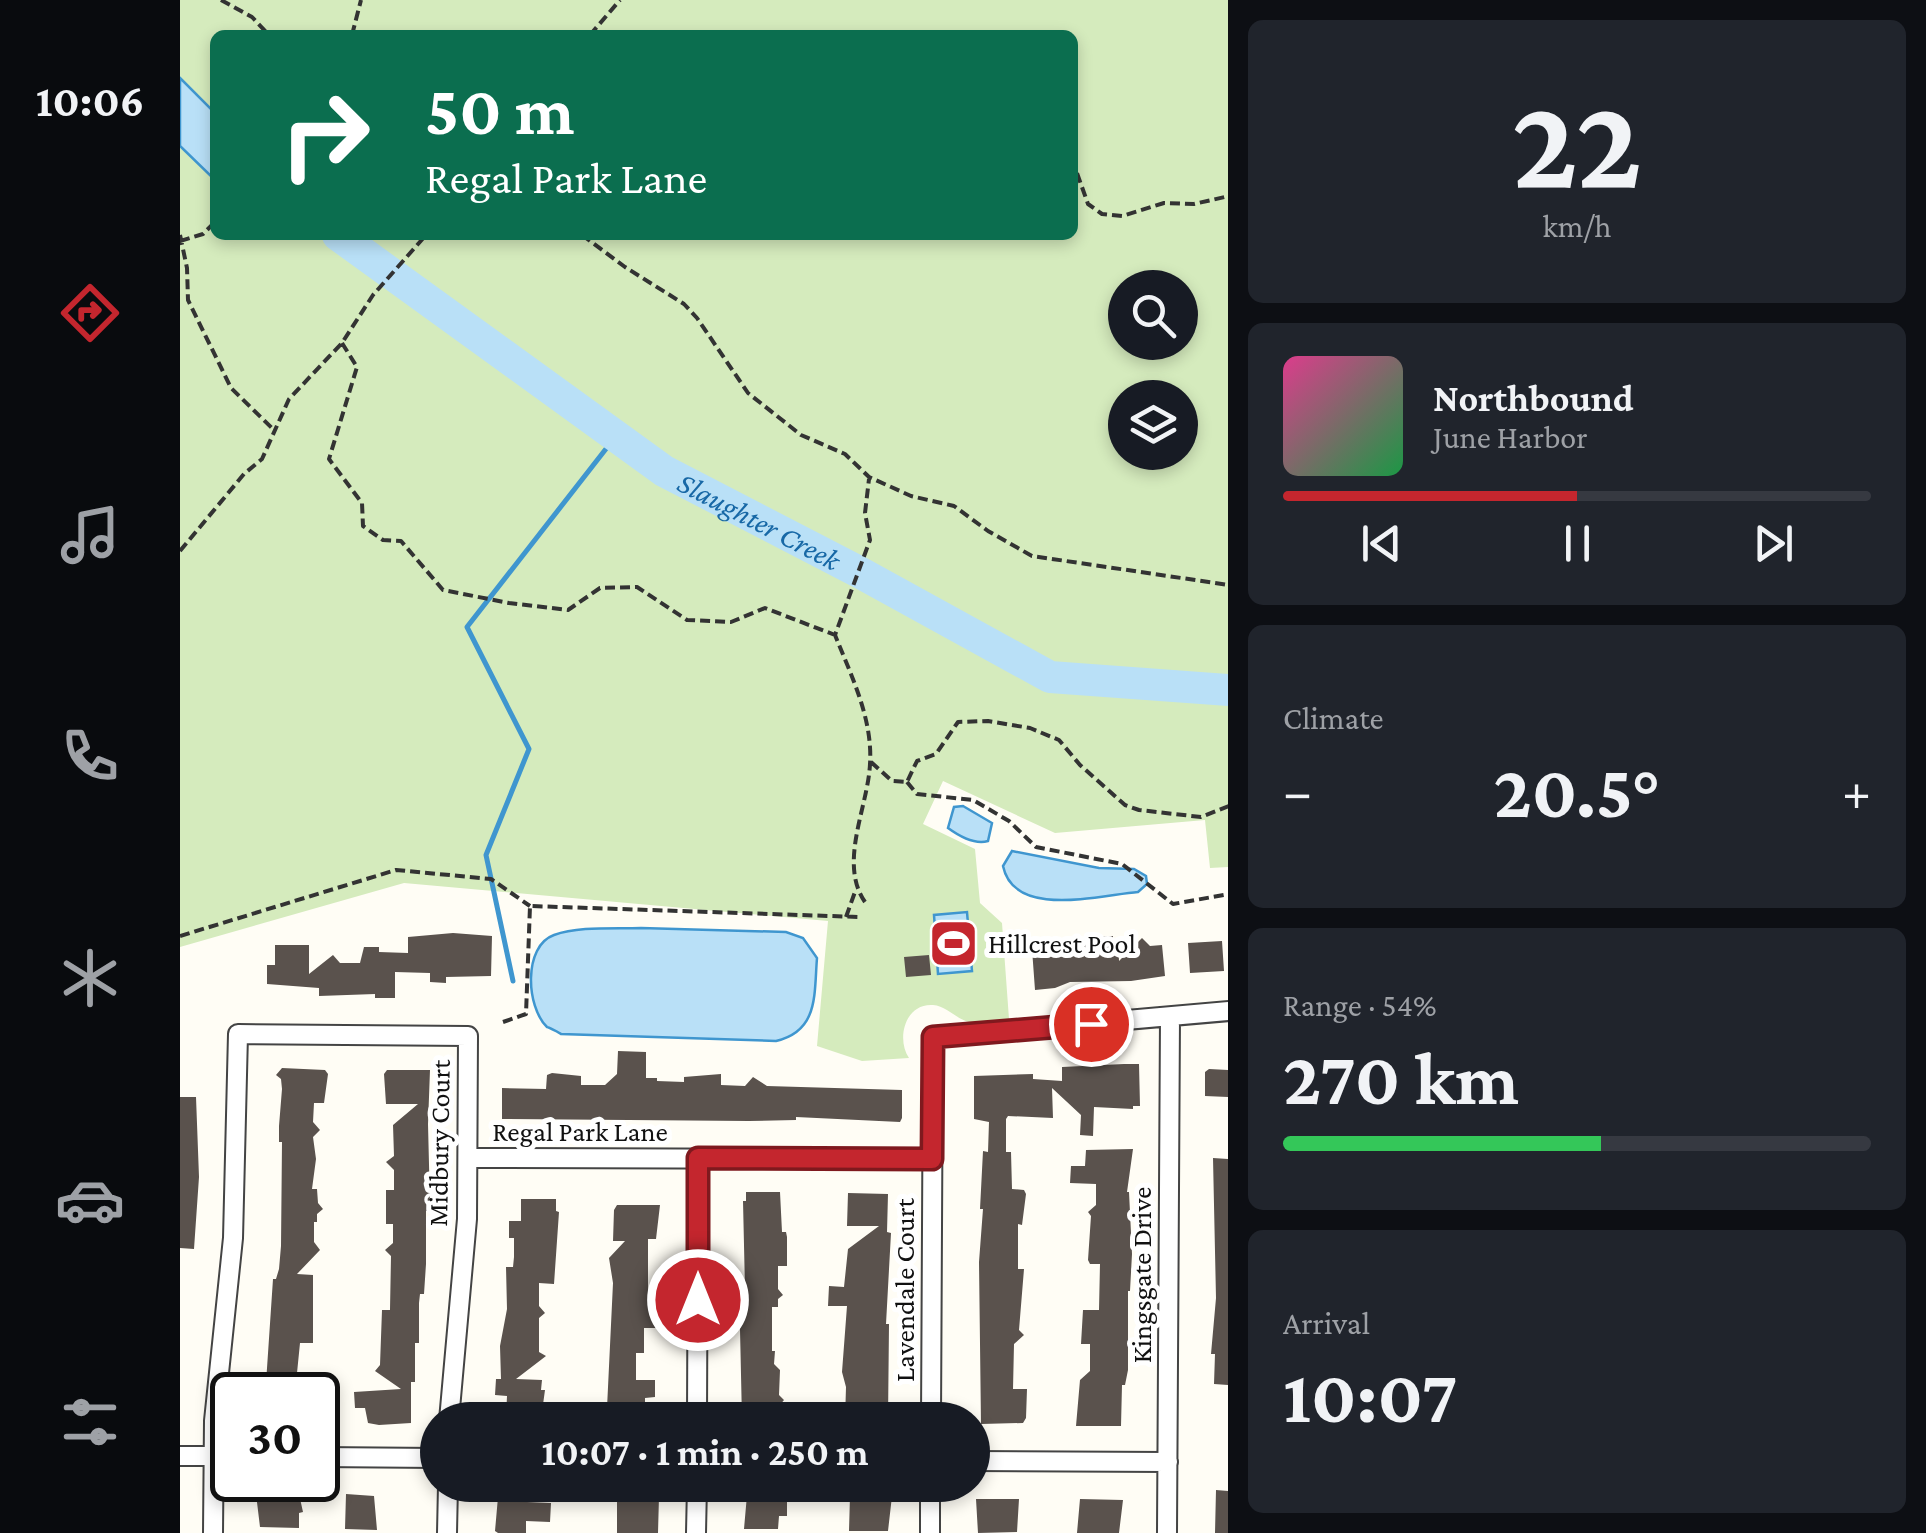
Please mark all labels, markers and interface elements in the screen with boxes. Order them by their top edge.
icon: right [260,70,390,200]
text: 22 [1512,70,1642,215]
text: 50 m [425,71,575,149]
text: 10:06 [36,76,144,126]
text: Regal Park Lane [425,153,707,203]
text: km/h [1543,208,1612,244]
map controls [1108,270,1198,470]
button: search [1108,270,1198,360]
icon: directions [55,278,125,348]
text: Northbound [1433,377,1634,419]
button: layers [1108,380,1198,470]
text: June Harbor [1433,419,1588,455]
water label: Slaughter Creek [673,465,848,577]
icon: music [55,500,125,570]
icon: previous [1354,516,1409,571]
icon: pause [1550,516,1605,571]
icon: next [1746,516,1801,571]
text: Climate [1283,700,1384,736]
icon: phone [55,721,125,791]
text: 20.5° [1493,750,1661,833]
text: − [1283,761,1312,822]
text: + [1842,761,1871,822]
sports icon: Hillcrest Pool [927,917,979,969]
place label: Hillcrest Pool [988,928,1136,959]
icon: climate [55,943,125,1013]
pin [1049,982,1134,1067]
text: Range · 54% [1283,987,1437,1023]
icon: arrive [1064,997,1119,1052]
text: 270 km [1283,1037,1519,1120]
street label: Midbury Court [422,1058,456,1227]
street label: Regal Park Lane [492,1116,668,1147]
icon: car [55,1165,125,1235]
street label: Kingsgate Drive [1126,1187,1157,1363]
street label: Lavendale Court [889,1197,920,1382]
position arrow [646,1248,750,1352]
text: Arrival [1283,1305,1370,1341]
text: 10:07 [1283,1355,1458,1438]
speed limit sign: 30 [210,1372,340,1502]
icon: filters [55,1387,125,1457]
text: 10:07 · 1 min · 250 m [542,1431,868,1473]

